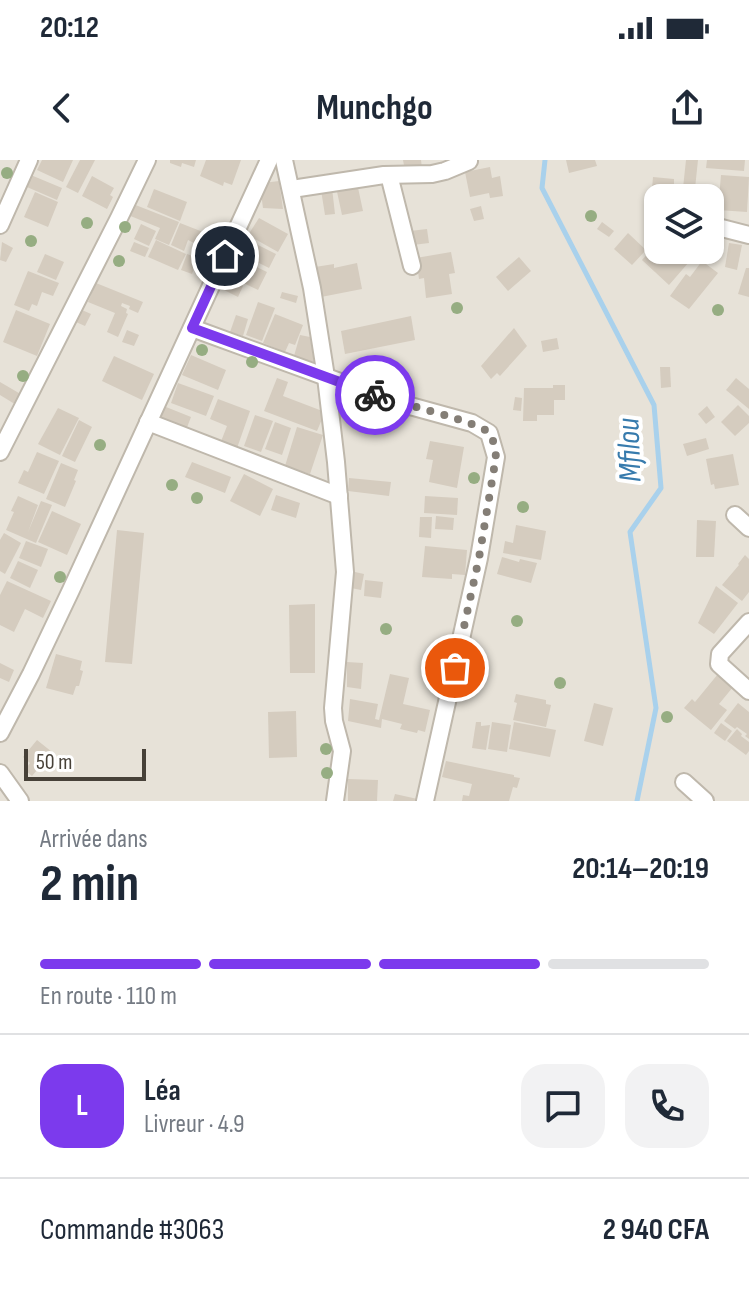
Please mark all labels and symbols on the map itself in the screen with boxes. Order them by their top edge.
pin [191,222,259,290]
courier [335,355,415,435]
water label: Mfilou [609,417,651,483]
pin [421,634,489,702]
scale bar [24,745,146,781]

